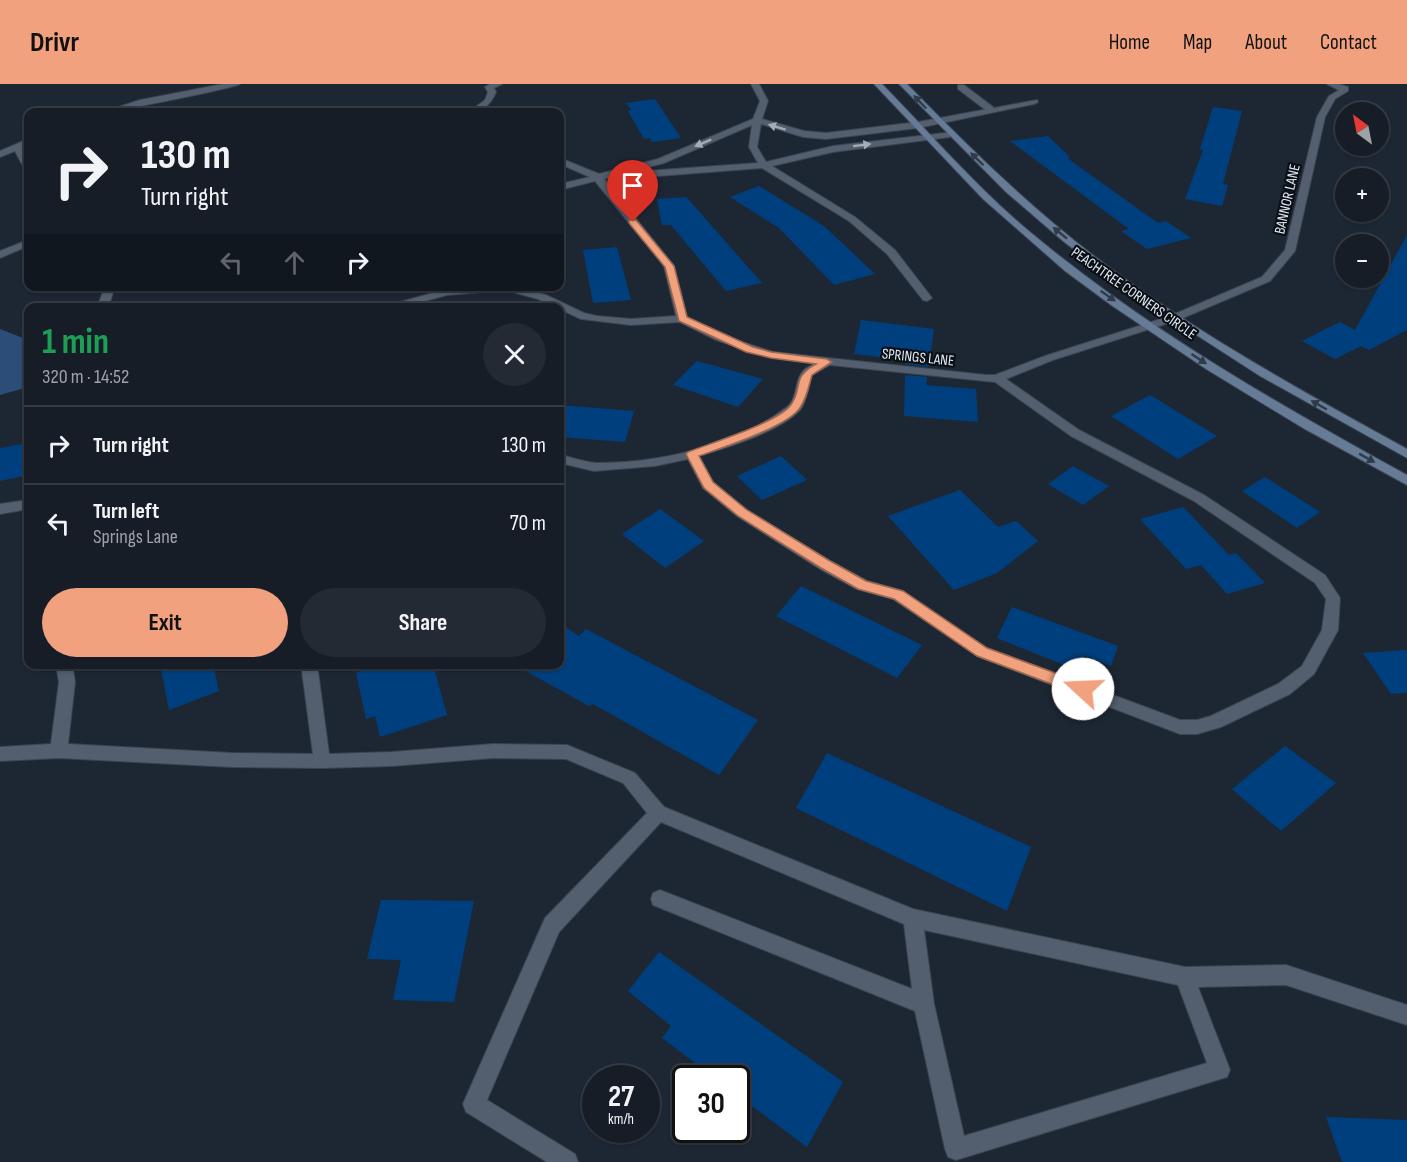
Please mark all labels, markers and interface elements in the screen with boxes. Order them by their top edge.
text: Drivr [30,26,79,59]
text: Home [1109,30,1150,55]
text: Map [1183,30,1212,55]
text: About [1245,30,1287,55]
text: Contact [1320,30,1377,55]
one-way arrow [914,96,928,110]
north arrow [1335,102,1389,156]
map controls [1335,102,1389,288]
one-way arrow [768,122,786,131]
text: 130 m [141,130,231,181]
icon: right [42,132,120,210]
one-way arrow [694,138,712,148]
one-way arrow [852,141,871,150]
one-way arrow [970,153,984,167]
pin [607,160,658,222]
street label: BANNOR LANE [1270,162,1305,236]
button: + [1335,168,1389,222]
icon: arrive [616,169,649,202]
text: Turn right [141,181,228,213]
one-way arrow [1053,227,1068,240]
button: − [1335,234,1389,288]
street label: PEACHTREE CORNERS CIRCLE [1067,243,1200,344]
icon: left [215,246,248,279]
icon: ahead [278,246,311,279]
icon: right [341,246,374,279]
one-way arrow [1099,290,1115,302]
text: 1 min [42,321,109,364]
button: close [483,323,546,386]
street label: SPRINGS LANE [881,344,955,371]
one-way arrow [1191,353,1207,364]
text: 320 m · 14:52 [42,365,129,389]
one-way arrow [1310,400,1327,410]
icon: right [42,429,75,462]
text: Turn right [93,432,169,459]
text: 130 m [502,432,546,459]
one-way arrow [1359,453,1376,463]
text: Turn left [93,498,159,525]
icon: left [42,507,75,540]
text: 70 m [510,510,546,537]
text: Springs Lane [93,525,178,549]
button: Exit [42,588,288,657]
button: Share [300,588,546,657]
position arrow [1051,657,1115,721]
speed limit sign: 30 [672,1065,750,1143]
text: 27 [608,1079,634,1115]
text: km/h [608,1110,634,1129]

